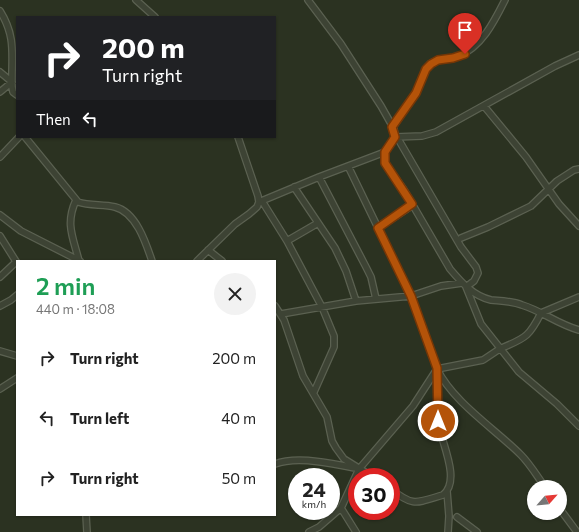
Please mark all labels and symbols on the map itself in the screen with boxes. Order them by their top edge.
pin [448,13,482,54]
position arrow [417,400,459,442]
speed limit sign: 30 [348,468,400,520]
north arrow [527,480,567,520]

